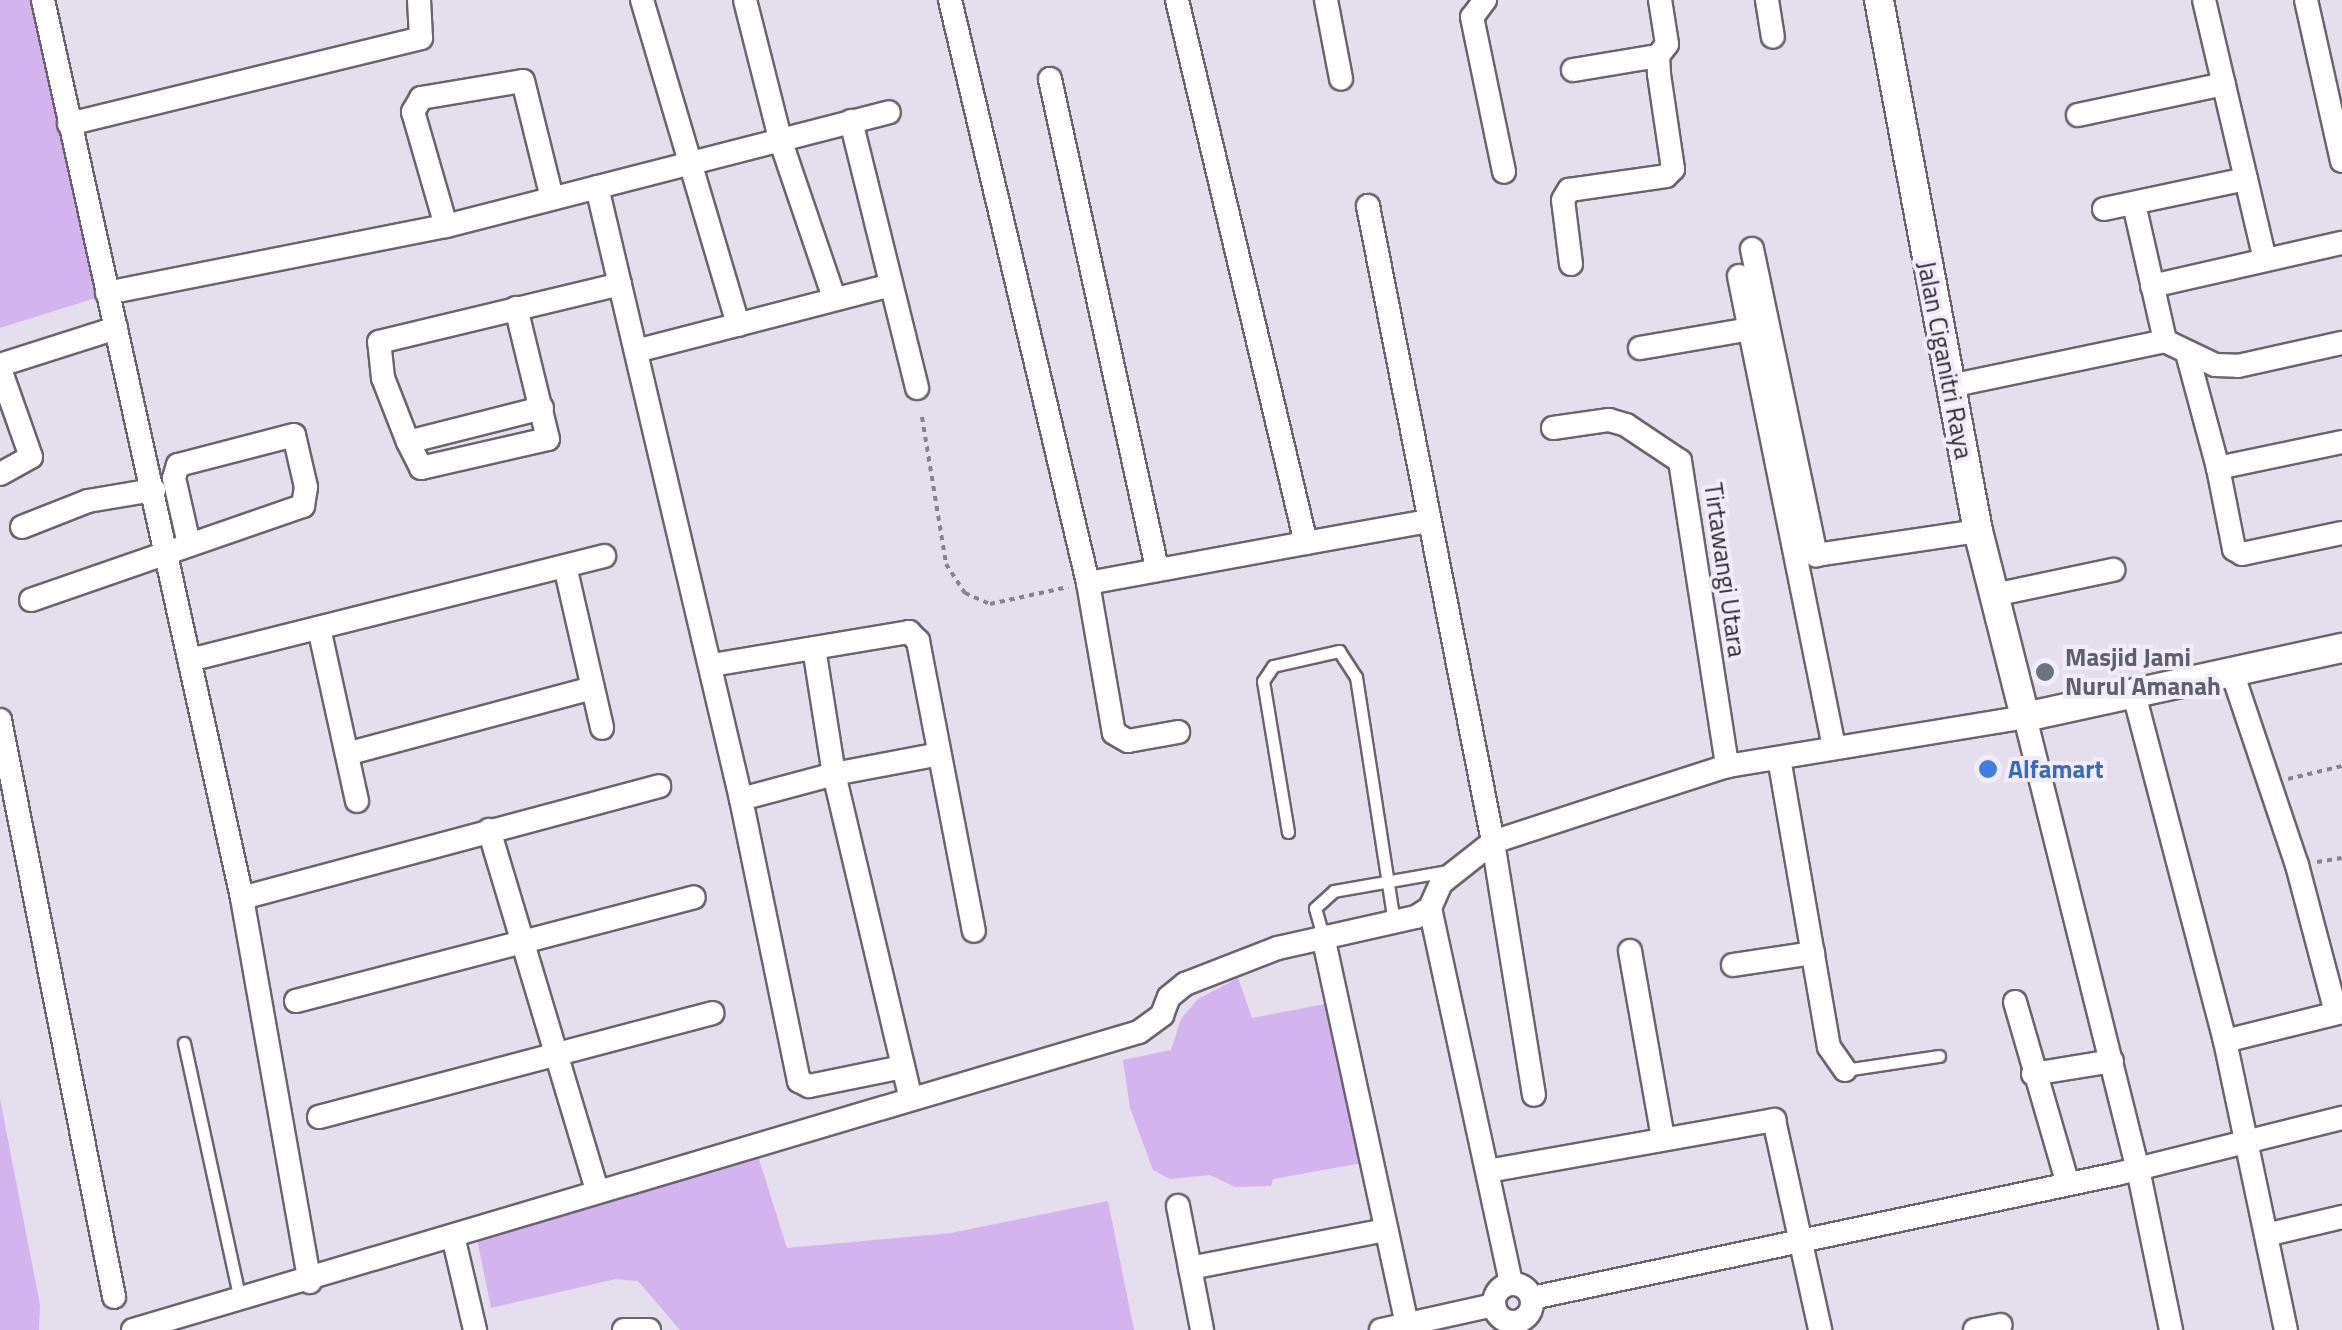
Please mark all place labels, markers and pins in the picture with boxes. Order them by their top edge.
place label: Masjid Jami Nurul Amanah [2065,643,2221,702]
marker: Masjid Jami Nurul Amanah [2034,661,2056,683]
place label: Alfamart [2008,754,2104,784]
marker: Alfamart [1977,758,1999,780]

